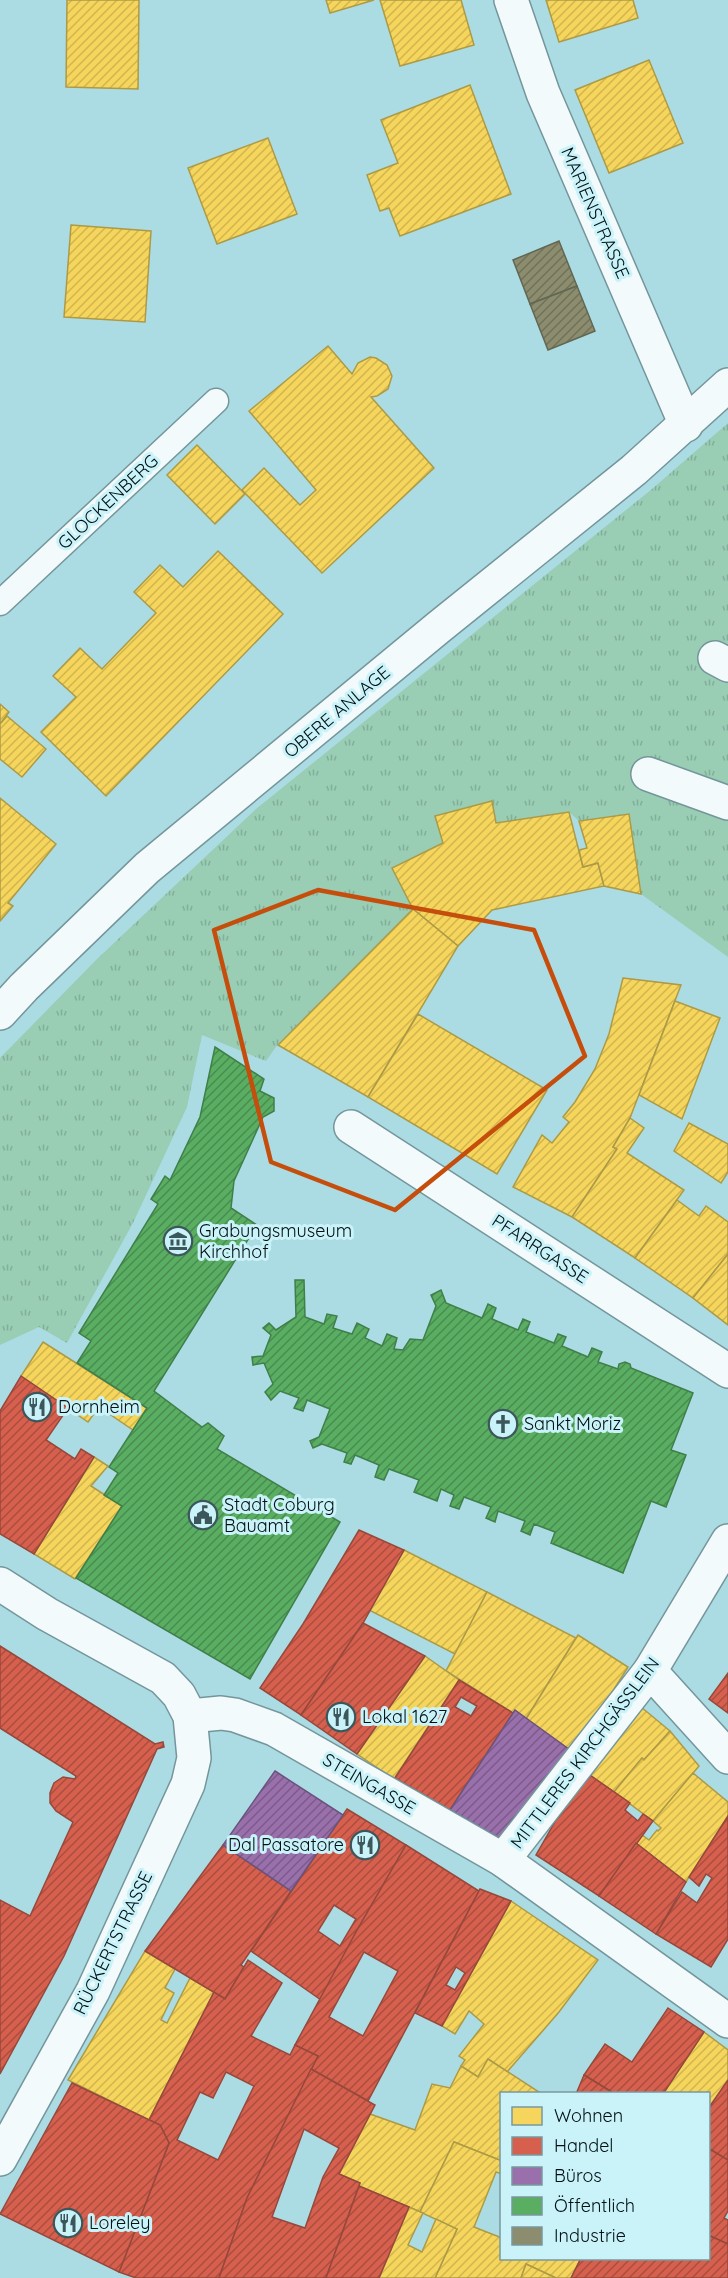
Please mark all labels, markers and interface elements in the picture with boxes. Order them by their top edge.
street label: MARIENSTRASSE [556,143,635,282]
street label: GLOCKENBERG [53,449,163,554]
street label: OBERE ANLAGE [279,661,394,763]
street label: PFARRGASSE [488,1209,593,1288]
place label: Grabungsmuseum Kirchhof [199,1219,352,1263]
museum icon: Grabungsmuseum Kirchhof [162,1225,194,1257]
restaurant icon: Dornheim [21,1391,53,1423]
place label: Dornheim [58,1395,140,1418]
church icon: Sankt Moriz [487,1408,519,1440]
place label: Sankt Moriz [524,1412,621,1435]
place label: Stadt Coburg Bauamt [224,1493,335,1537]
public building icon: Stadt Coburg Bauamt [187,1499,219,1531]
street label: MITTLERES KIRCHGÄSSLEIN [505,1652,664,1853]
restaurant icon: Lokal 1627 [325,1701,357,1733]
place label: Lokal 1627 [362,1705,447,1728]
street label: STEINGASSE [319,1748,420,1819]
restaurant icon: Dal Passatore [349,1829,381,1861]
place label: Dal Passatore [228,1833,344,1856]
street label: RÜCKERTSTRASSE [68,1867,157,2018]
legend [500,2092,710,2260]
text: Wohnen [554,2104,623,2127]
text: Handel [554,2134,614,2157]
text: Büros [554,2164,602,2187]
text: Öffentlich [554,2194,635,2217]
restaurant icon: Loreley [52,2207,84,2239]
place label: Loreley [89,2211,150,2234]
text: Industrie [554,2224,626,2247]

